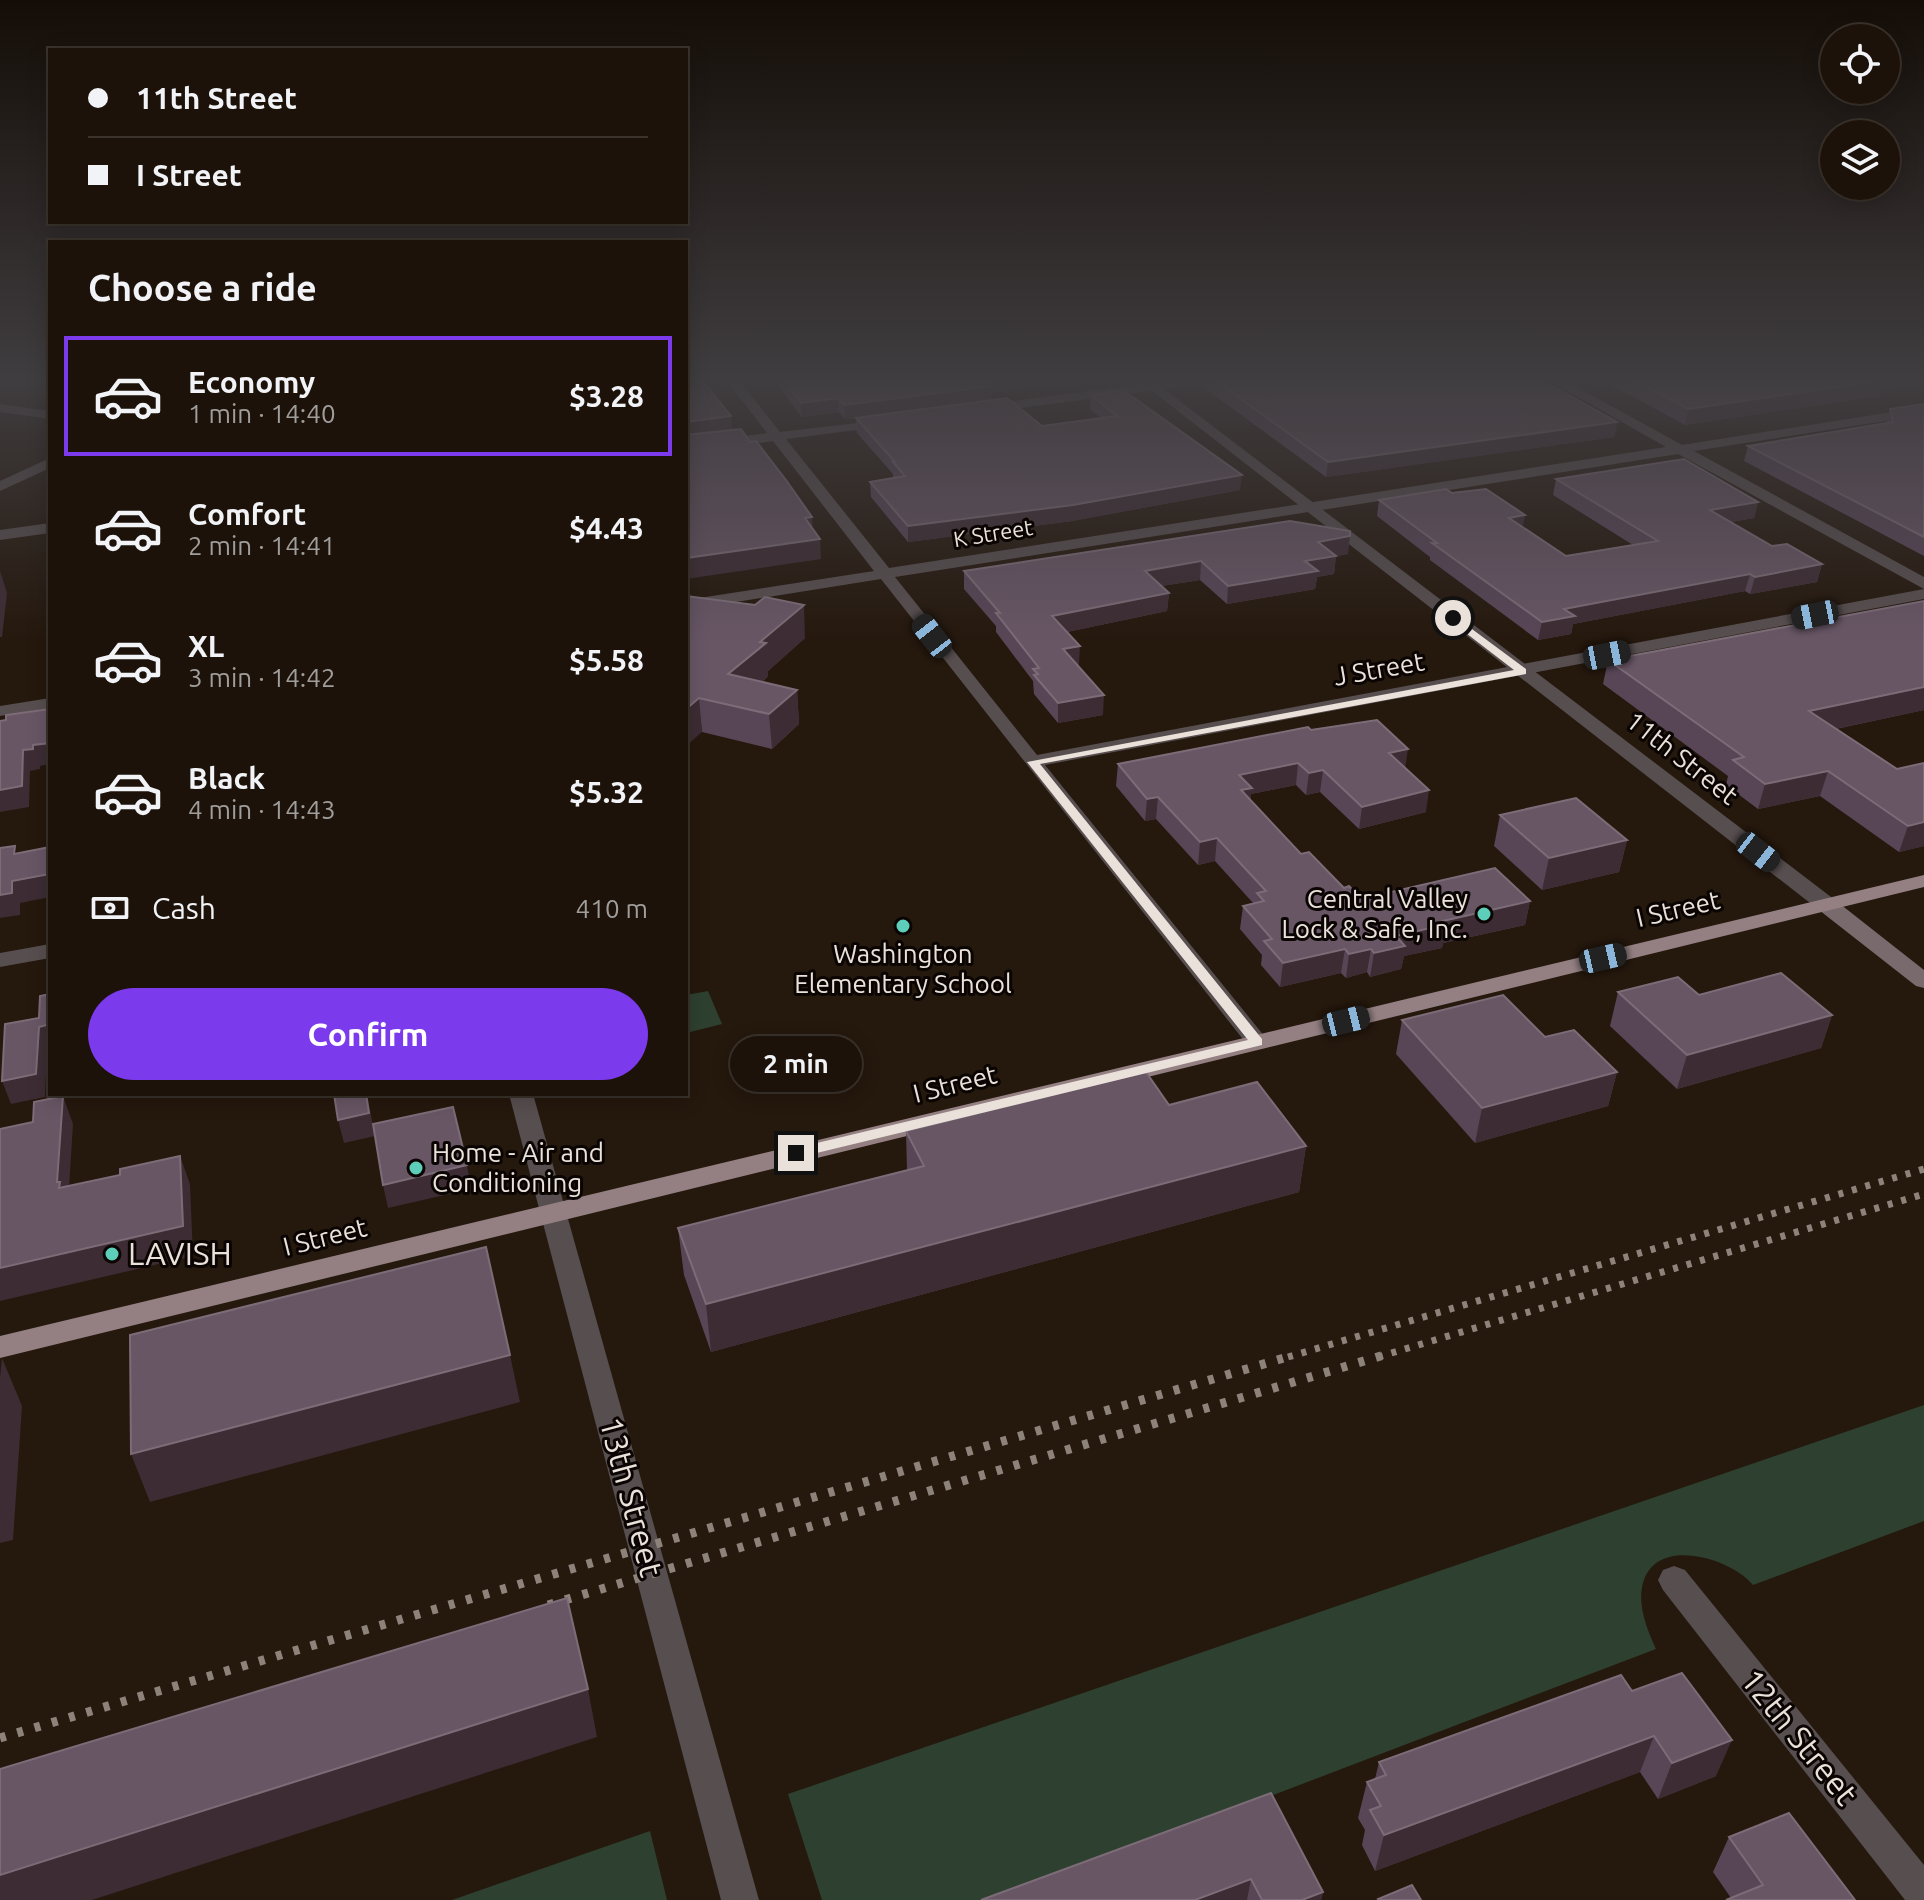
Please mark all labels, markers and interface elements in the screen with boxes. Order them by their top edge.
map controls [1820,24,1900,200]
button: locate [1820,24,1900,104]
text: 11th Street [136,81,297,115]
button: layers [1820,120,1900,200]
text: I Street [136,158,242,192]
text: Choose a ride [88,267,317,308]
icon: car [92,360,164,432]
text: Economy [188,365,315,399]
text: $3.28 [569,379,644,413]
text: 1 min · 14:40 [188,399,336,428]
icon: car [92,492,164,564]
text: Comfort [188,497,306,531]
text: $4.43 [569,511,644,545]
street label: K Street [952,514,1035,551]
text: 2 min · 14:41 [188,531,336,560]
car [1789,599,1841,631]
route start [1435,600,1471,636]
car [908,610,956,662]
icon: car [92,624,164,696]
text: XL [188,629,224,663]
car [1581,639,1633,671]
text: $5.58 [569,643,644,677]
street label: J Street [1331,646,1426,691]
text: 3 min · 14:42 [188,663,336,692]
street label: 11th Street [1621,705,1744,810]
icon: car [92,756,164,828]
text: Black [188,761,265,795]
text: $5.32 [569,775,644,809]
text: 4 min · 14:43 [188,795,336,824]
car [1732,828,1784,876]
place label: Central Valley Lock & Safe, Inc. [1282,884,1468,943]
street label: I Street [1633,885,1723,932]
icon: cash [88,886,132,930]
text: Cash [152,891,216,925]
text: 410 m [576,894,648,923]
marker: Central Valley Lock & Safe, Inc. [1475,905,1493,923]
marker: Washington Elementary School [894,917,912,935]
place label: Washington Elementary School [794,939,1012,998]
car [1577,941,1629,975]
button: Confirm [88,988,648,1080]
car [1320,1004,1372,1038]
callout: 2 min [730,1037,862,1093]
text: 2 min [763,1049,829,1078]
street label: I Street [910,1059,1000,1108]
route end [778,1135,814,1171]
place label: Home - Air and Conditioning [432,1138,604,1197]
marker: Home - Air and Conditioning [407,1159,425,1177]
street label: I Street [280,1212,370,1261]
place label: LAVISH [128,1235,232,1271]
marker: LAVISH [103,1245,121,1263]
street label: 13th Street [593,1413,671,1581]
street label: 12th Street [1734,1661,1866,1812]

